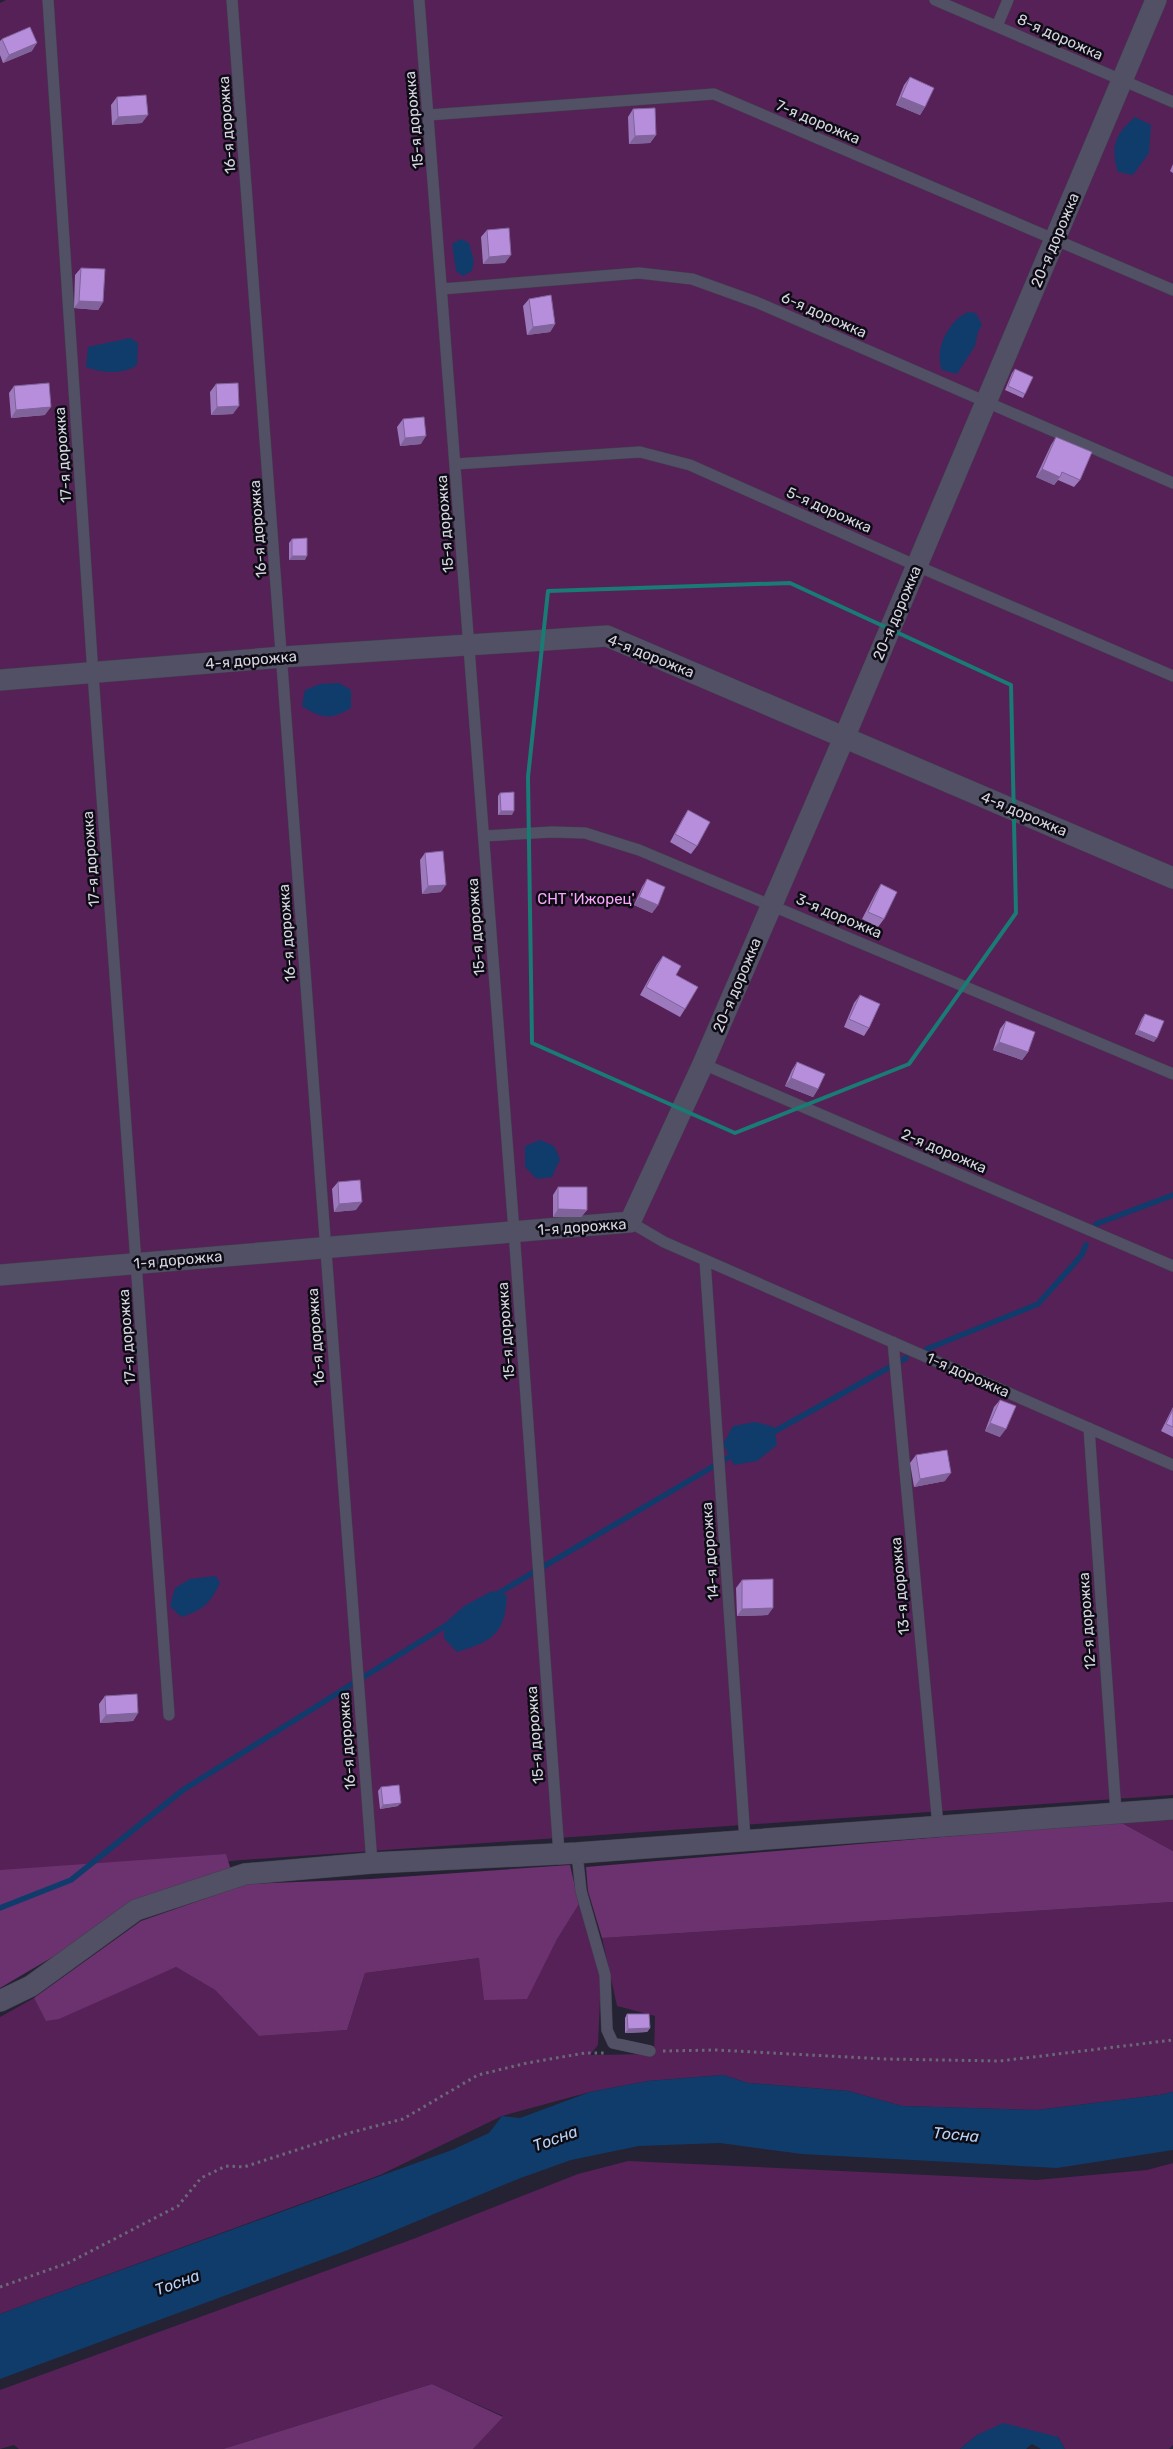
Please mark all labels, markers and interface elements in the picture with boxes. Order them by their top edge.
street label: 8-я дорожка [1014,10,1106,64]
street label: 15-я дорожка [401,70,427,170]
street label: 16-я дорожка [215,75,239,175]
street label: 7-я дорожка [773,96,863,148]
street label: 20-я дорожка [1027,190,1083,290]
street label: 6-я дорожка [778,288,870,342]
street label: 17-я дорожка [51,406,75,504]
street label: 15-я дорожка [433,475,457,573]
street label: 16-я дорожка [246,479,270,579]
street label: 5-я дорожка [784,483,874,537]
street label: 20-я дорожка [869,563,925,663]
street label: 4-я дорожка [605,630,697,682]
street label: 4-я дорожка [204,647,298,673]
street label: 4-я дорожка [978,788,1070,840]
street label: 17-я дорожка [79,810,103,908]
street label: 15-я дорожка [464,878,488,976]
street label: 16-я дорожка [275,883,299,983]
park label: СНТ 'Ижорец' [537,890,635,908]
street label: 3-я дорожка [793,890,885,942]
street label: 20-я дорожка [709,935,765,1035]
street label: 2-я дорожка [899,1125,989,1177]
street label: 1-я дорожка [537,1215,627,1239]
street label: 1-я дорожка [133,1247,223,1273]
street label: 15-я дорожка [494,1282,518,1380]
street label: 16-я дорожка [304,1287,328,1387]
street label: 17-я дорожка [115,1288,139,1386]
street label: 1-я дорожка [924,1349,1012,1401]
street label: 14-я дорожка [698,1501,722,1601]
street label: 13-я дорожка [887,1536,913,1636]
street label: 12-я дорожка [1075,1572,1099,1670]
street label: 15-я дорожка [523,1686,547,1784]
street label: 16-я дорожка [335,1691,359,1791]
water label: Тосна [530,2122,580,2155]
water label: Тосна [932,2123,980,2146]
water label: Тосна [152,2266,202,2299]

